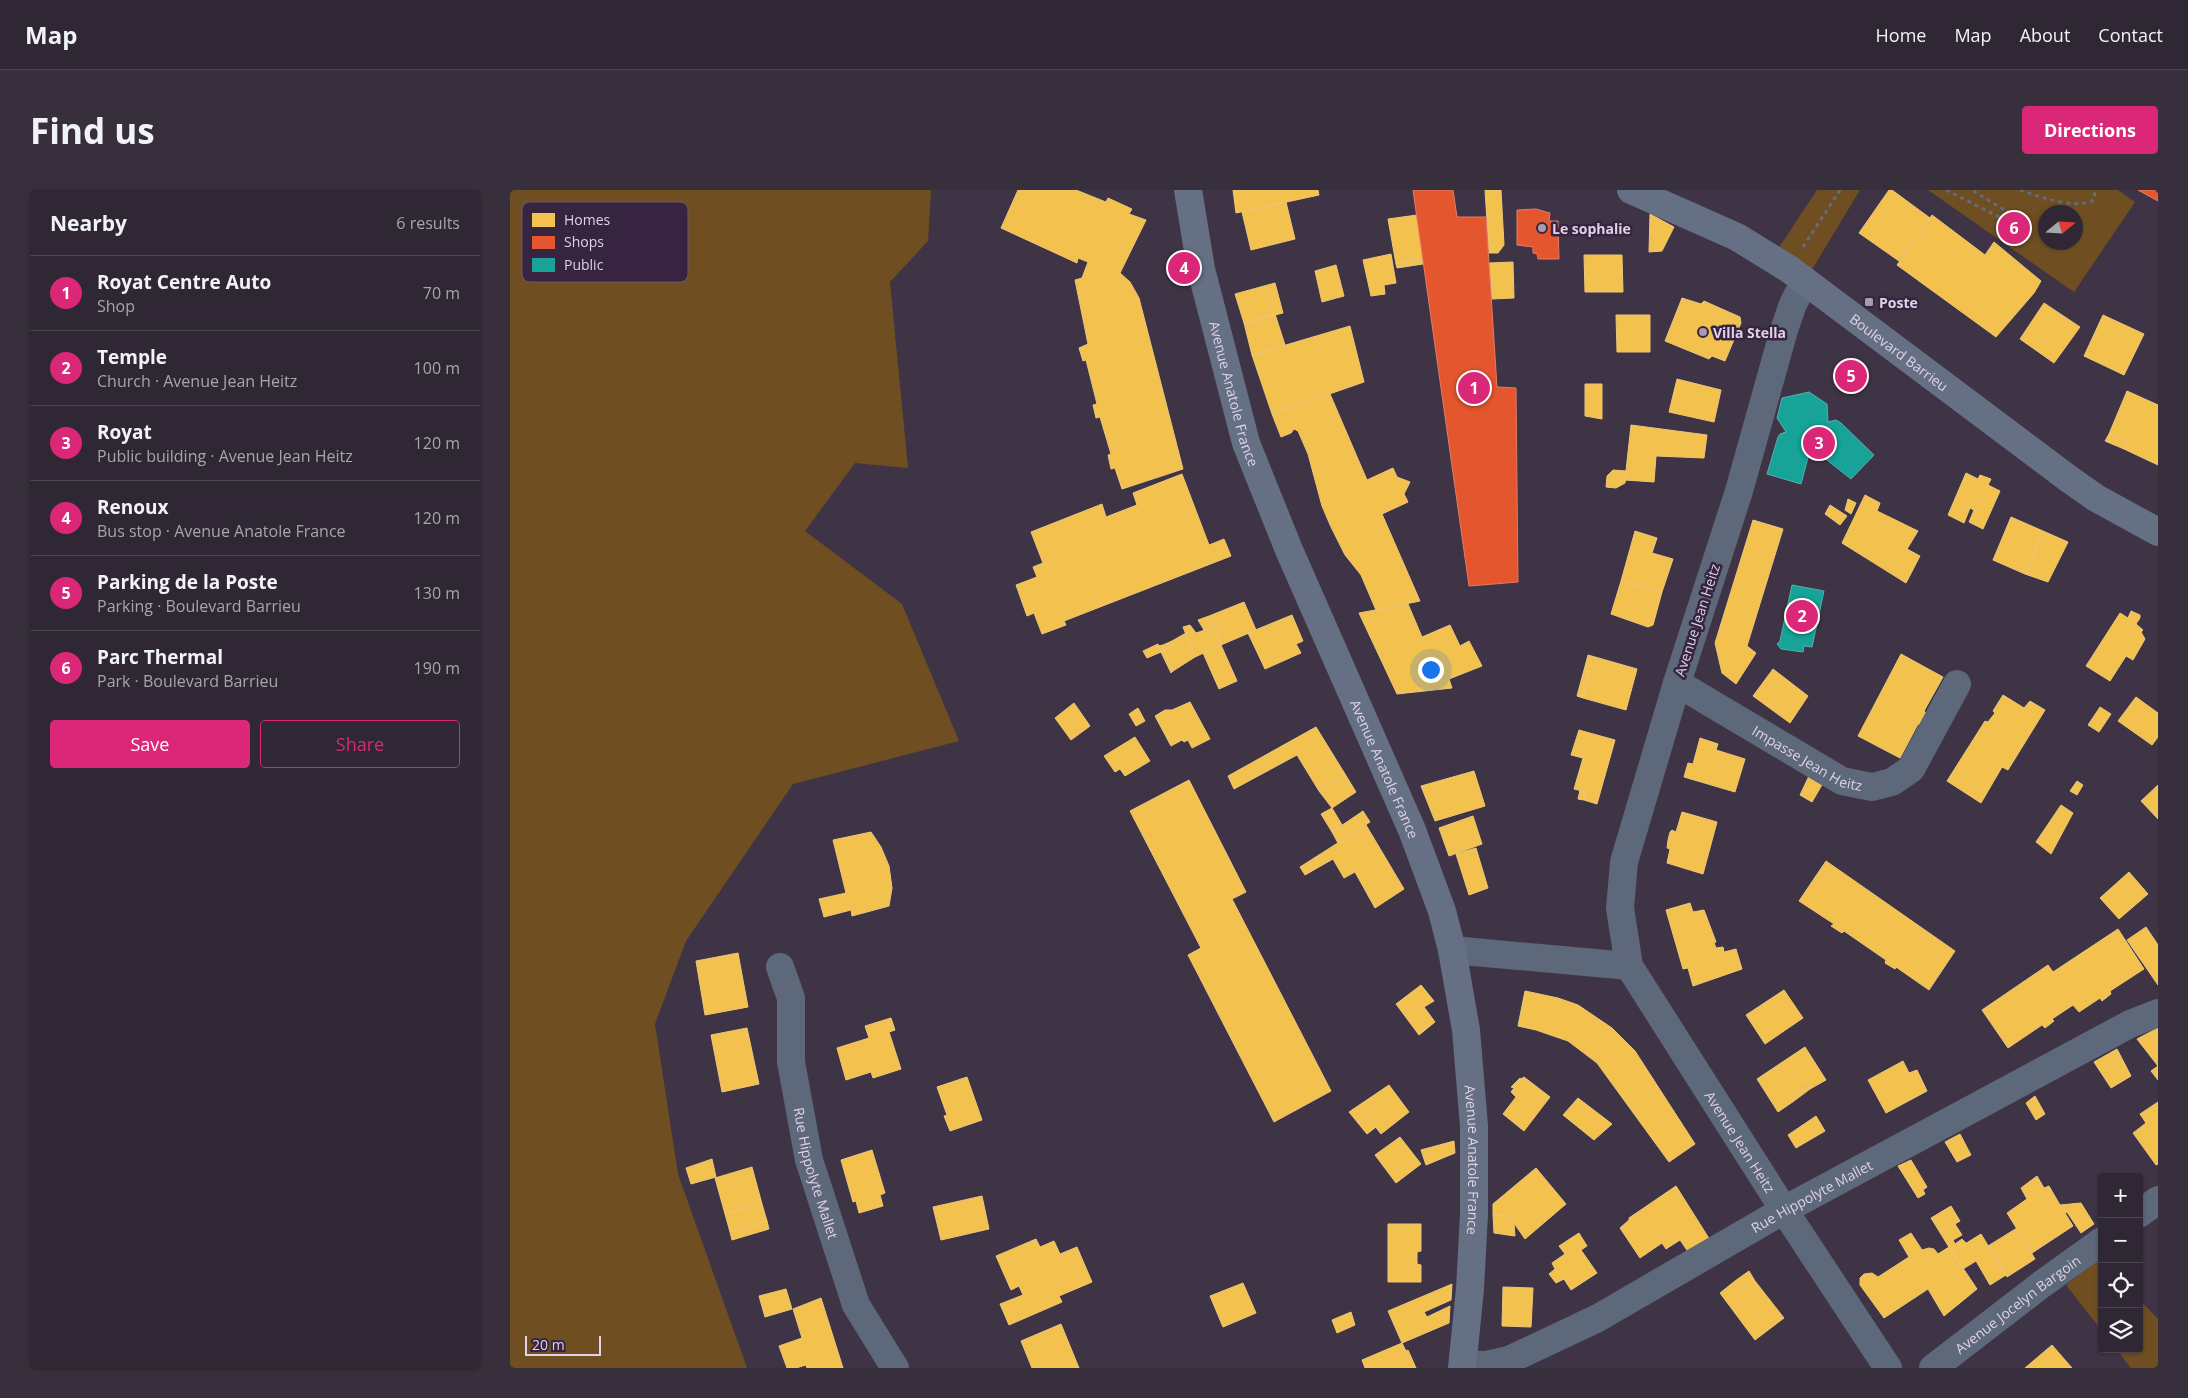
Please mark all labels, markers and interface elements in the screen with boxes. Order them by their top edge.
text: Map [25,18,77,51]
text: Home [1876,23,1926,47]
text: Map [1954,23,1992,47]
text: About [2020,23,2070,47]
text: Contact [2098,23,2163,47]
button: Directions [2022,106,2158,154]
text: Find us [30,107,155,154]
legend [522,202,688,282]
north arrow [2038,205,2083,250]
text: Nearby [50,209,127,237]
pin: 6 [1998,209,2030,247]
text: Homes [564,210,611,229]
text: 6 results [396,212,460,234]
place label: Le sophalie [1552,219,1631,238]
marker: Le sophalie [1536,222,1548,234]
text: Shops [564,232,604,251]
pin: 4 [1168,249,1200,287]
text: Public [564,255,604,274]
text: Royat Centre Auto [97,269,271,295]
text: 1 [61,282,71,304]
text: 70 m [423,282,460,304]
place label: Poste [1879,293,1918,312]
text: Shop [97,295,135,317]
marker: Poste [1863,296,1875,308]
street label: Boulevard Barrieu [1846,309,1953,395]
street label: Avenue Anatole France [1205,319,1264,469]
place label: Villa Stella [1713,323,1786,342]
marker: Villa Stella [1697,326,1709,338]
text: Temple [97,344,167,370]
text: 2 [61,357,71,379]
text: 100 m [414,357,460,379]
pin: 5 [1835,357,1867,395]
pin: 1 [1458,369,1490,407]
text: Church · Avenue Jean Heitz [97,370,297,392]
text: Royat [97,419,152,445]
pin: 3 [1803,424,1835,462]
text: 3 [61,432,71,454]
text: 120 m [414,432,460,454]
text: Public building · Avenue Jean Heitz [97,445,353,467]
text: Renoux [97,494,169,520]
text: 4 [61,507,71,529]
text: 120 m [414,507,460,529]
text: Bus stop · Avenue Anatole France [97,520,346,542]
street label: Avenue Jean Heitz [1670,561,1724,679]
text: Parking de la Poste [97,569,278,595]
text: 5 [61,582,71,604]
text: 130 m [414,582,460,604]
text: Parking · Boulevard Barrieu [97,595,301,617]
pin: 2 [1786,597,1818,635]
text: Parc Thermal [97,644,223,670]
text: 6 [61,657,71,679]
text: 190 m [414,657,460,679]
your location [1418,657,1444,683]
text: Park · Boulevard Barrieu [97,670,278,692]
street label: Avenue Anatole France [1346,696,1424,841]
button: Save [50,720,250,768]
button: Share [260,720,460,768]
street label: Impasse Jean Heitz [1749,721,1865,794]
street label: Avenue Anatole France [1461,1084,1484,1236]
street label: Avenue Jean Heitz [1701,1087,1780,1197]
street label: Rue Hippolyte Mallet [790,1106,843,1241]
street label: Rue Hippolyte Mallet [1747,1155,1875,1237]
map controls [2098,1173,2143,1353]
button: + [2098,1173,2143,1218]
button: − [2098,1218,2143,1263]
street label: Avenue Jocelyn Bargoin [1951,1250,2084,1357]
button: locate [2098,1263,2143,1308]
button: layers [2098,1308,2143,1353]
scale bar [525,1333,601,1356]
text: 20 m [532,1335,565,1354]

